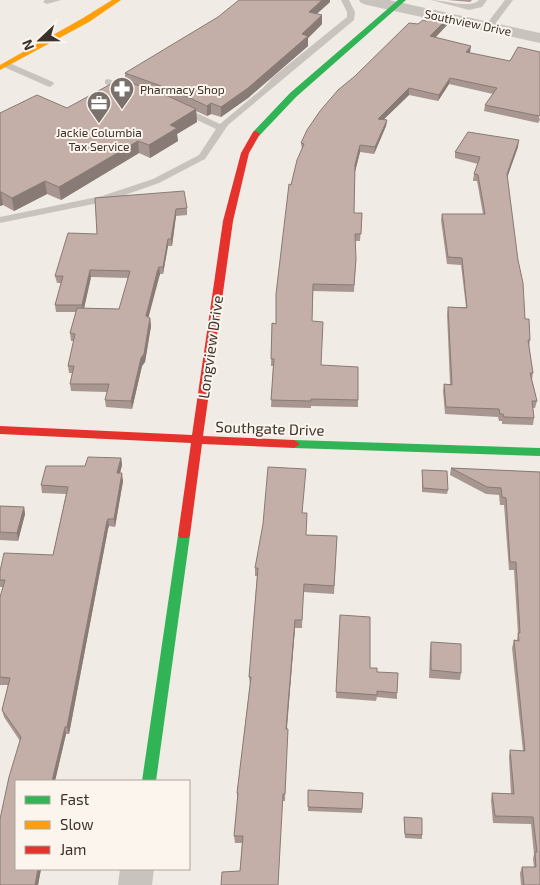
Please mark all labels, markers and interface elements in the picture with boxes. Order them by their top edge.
street label: Southview Drive [423,6,513,38]
north arrow [15,15,65,65]
text: N [18,37,37,53]
pharmacy icon: Pharmacy Shop [109,76,135,110]
place label: Pharmacy Shop [140,82,225,96]
office icon: Jackie Columbia Tax Service [86,90,112,124]
place label: Jackie Columbia Tax Service [56,125,142,153]
street label: Longview Drive [194,294,226,400]
street label: Southgate Drive [215,417,325,439]
legend [15,780,190,870]
text: Fast [60,790,90,808]
text: Slow [60,815,94,833]
text: Jam [60,840,86,858]

